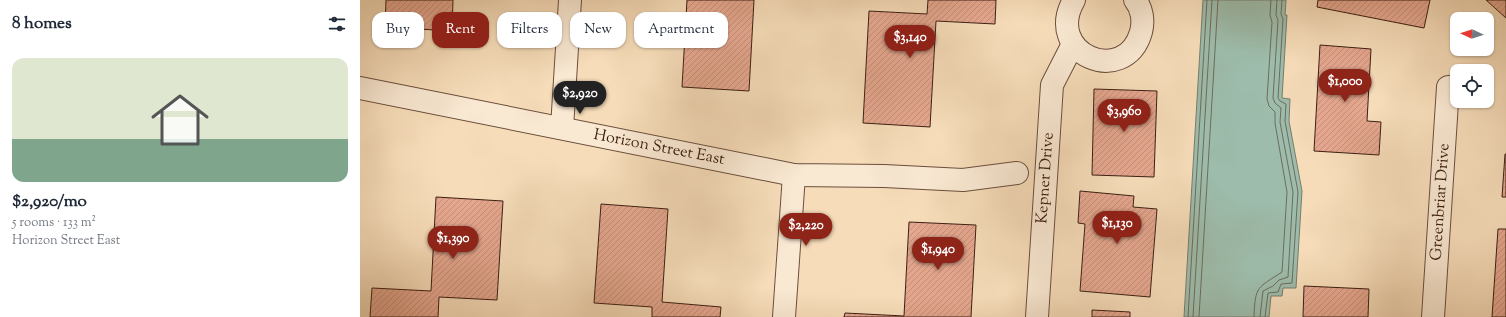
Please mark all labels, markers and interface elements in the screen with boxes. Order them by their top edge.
text: 8 homes [12,12,72,36]
chip: Buy [372,12,424,48]
chip: Rent [432,12,489,48]
chip: Filters [497,12,562,48]
chip: New [570,12,626,48]
chip: Apartment [634,12,728,48]
north arrow [1450,12,1494,56]
map controls [1450,12,1494,108]
icon: filters [326,13,348,35]
pin: $3,140 [877,25,943,59]
text: $3,140 [893,29,927,47]
button: locate [1450,64,1494,108]
pin: $1,000 [1312,69,1378,103]
text: $1,000 [1328,73,1362,91]
pin: $2,920 [547,81,613,115]
icon: home [144,84,216,156]
text: $2,920 [562,85,598,103]
pin: $3,960 [1091,99,1157,133]
text: $3,960 [1107,103,1141,121]
street label: Horizon Street East [591,124,727,172]
street label: Kepner Drive [1031,131,1061,225]
street label: Greenbriar Drive [1425,143,1457,261]
text: $2,920/mo [12,190,87,214]
pin: $1,130 [1084,211,1150,245]
pin: $2,220 [773,213,839,247]
text: 5 rooms · 133 m² [12,214,96,232]
text: $1,130 [1101,215,1133,233]
text: $2,220 [788,217,824,235]
pin: $1,390 [420,226,486,260]
text: $1,390 [437,230,469,248]
text: Horizon Street East [12,232,120,250]
pin: $1,940 [905,237,971,271]
text: $1,940 [921,241,955,259]

